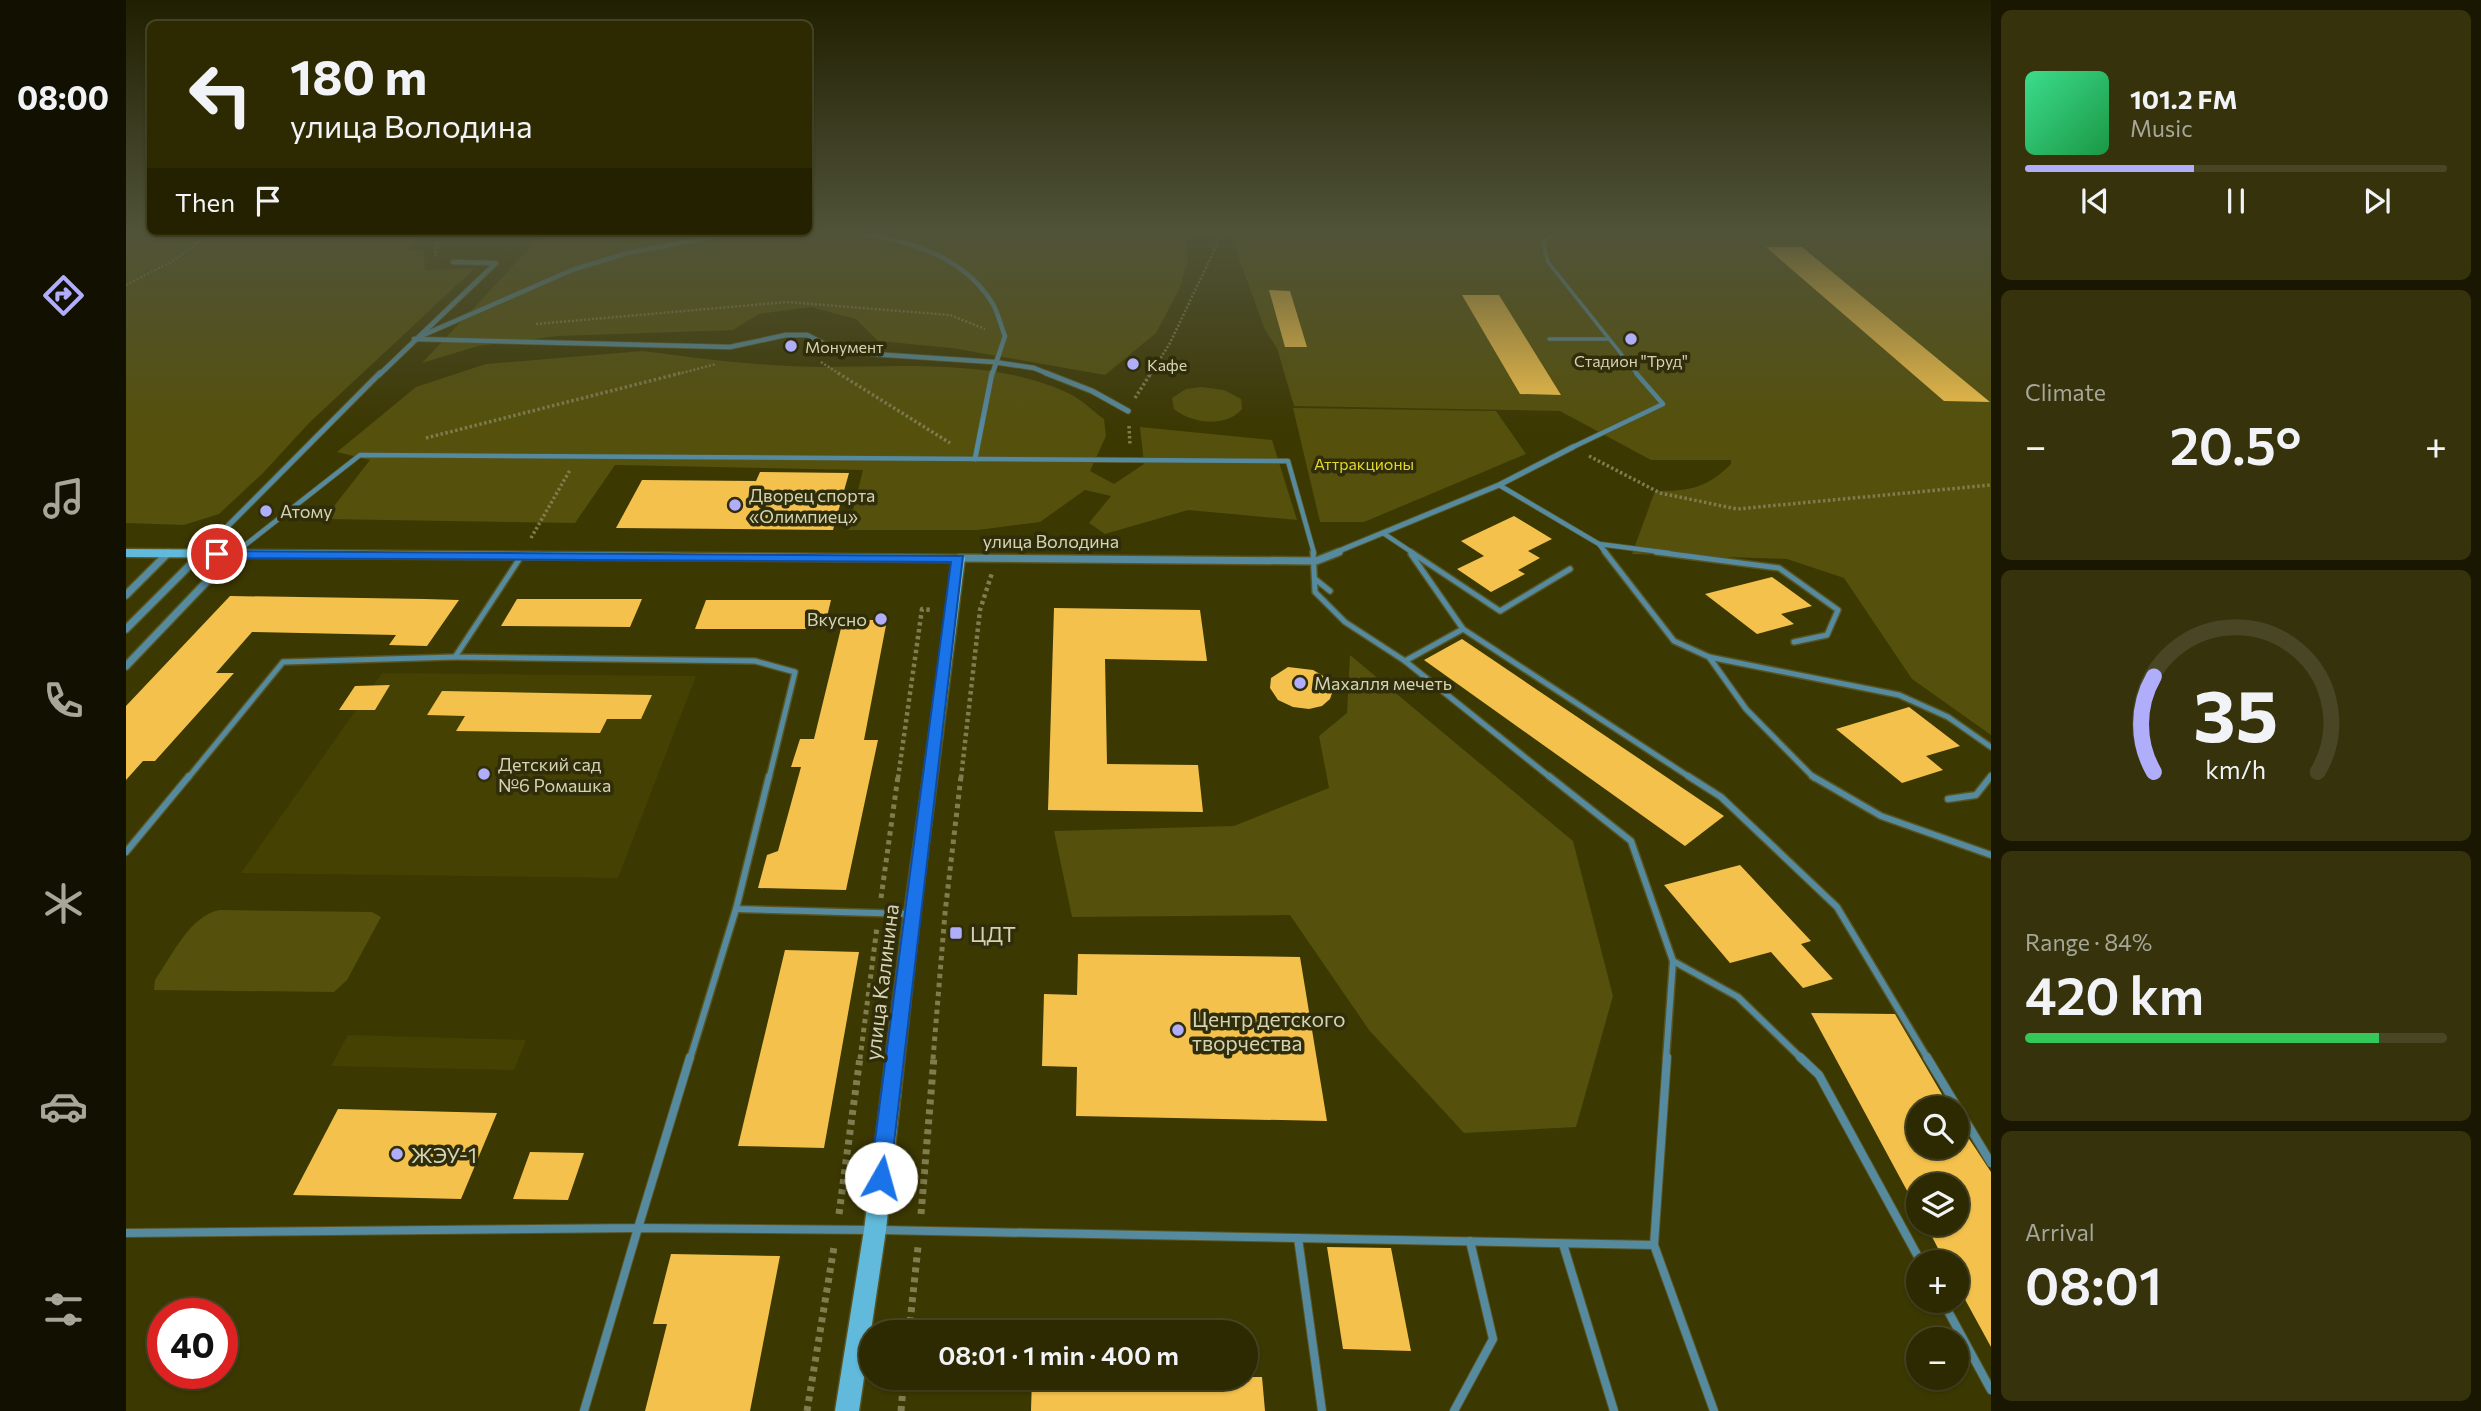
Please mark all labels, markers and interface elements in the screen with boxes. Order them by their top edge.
text: 180 m [290,45,427,105]
icon: left [175,49,266,140]
text: 08:00 [17,77,109,117]
text: 101.2 FM [2130,83,2238,114]
text: улица Володина [290,105,533,145]
text: Music [2130,114,2193,142]
icon: arrive [249,182,287,220]
icon: previous [2076,182,2114,220]
icon: pause [2217,182,2255,220]
icon: next [2358,182,2396,220]
text: Then [175,186,235,217]
icon: directions [39,271,88,320]
marker: Стадион "Труд" [1623,331,1639,347]
place label: Монумент [805,337,884,356]
marker: Монумент [783,338,799,354]
place label: Стадион "Труд" [1574,351,1688,370]
place label: Кафе [1147,355,1187,374]
marker: Кафе [1125,356,1141,372]
text: Climate [2025,378,2106,406]
text: 20.5° [2170,412,2301,476]
text: − [2025,421,2047,468]
text: + [2425,421,2447,468]
park label: Аттракционы [1314,454,1414,473]
icon: music [39,474,88,523]
place label: Дворец спорта «Олимпиец» [749,484,875,527]
marker: Дворец спорта «Олимпиец» [727,497,743,513]
place label: Атому [280,500,333,522]
marker: Атому [258,503,274,519]
pin [187,524,247,584]
street label: улица Володина [983,530,1119,552]
icon: arrive [198,535,236,573]
place label: Вкусно [807,608,867,630]
marker: Вкусно [873,611,889,627]
text: 35 [2194,668,2278,757]
place label: Махалля мечеть [1314,672,1452,694]
marker: Махалля мечеть [1292,675,1308,691]
icon: phone [39,676,88,725]
place label: Детский сад №6 Ромашка [498,753,611,796]
text: km/h [2206,753,2266,783]
marker: Детский сад №6 Ромашка [476,766,492,782]
icon: climate [39,879,88,928]
street label: улица Калинина [859,902,903,1062]
place label: ЦДТ [970,921,1016,946]
marker: ЦДТ [948,925,964,941]
text: Range · 84% [2025,928,2152,956]
text: 420 km [2025,962,2204,1026]
place label: Центр детского творчества [1192,1006,1346,1055]
marker: Центр детского творчества [1170,1022,1186,1038]
icon: car [39,1082,88,1131]
map controls [1906,1096,1969,1390]
button: search [1906,1096,1969,1159]
position arrow [844,1141,918,1215]
place label: ЖЭУ-1 [411,1142,477,1167]
marker: ЖЭУ-1 [389,1146,405,1162]
button: layers [1906,1173,1969,1236]
text: Arrival [2025,1218,2095,1246]
button: + [1906,1250,1969,1313]
text: 08:01 [2025,1252,2162,1316]
icon: filters [39,1285,88,1334]
speed limit sign: 40 [147,1298,238,1389]
button: − [1906,1327,1969,1390]
text: 08:01 · 1 min · 400 m [938,1339,1179,1370]

